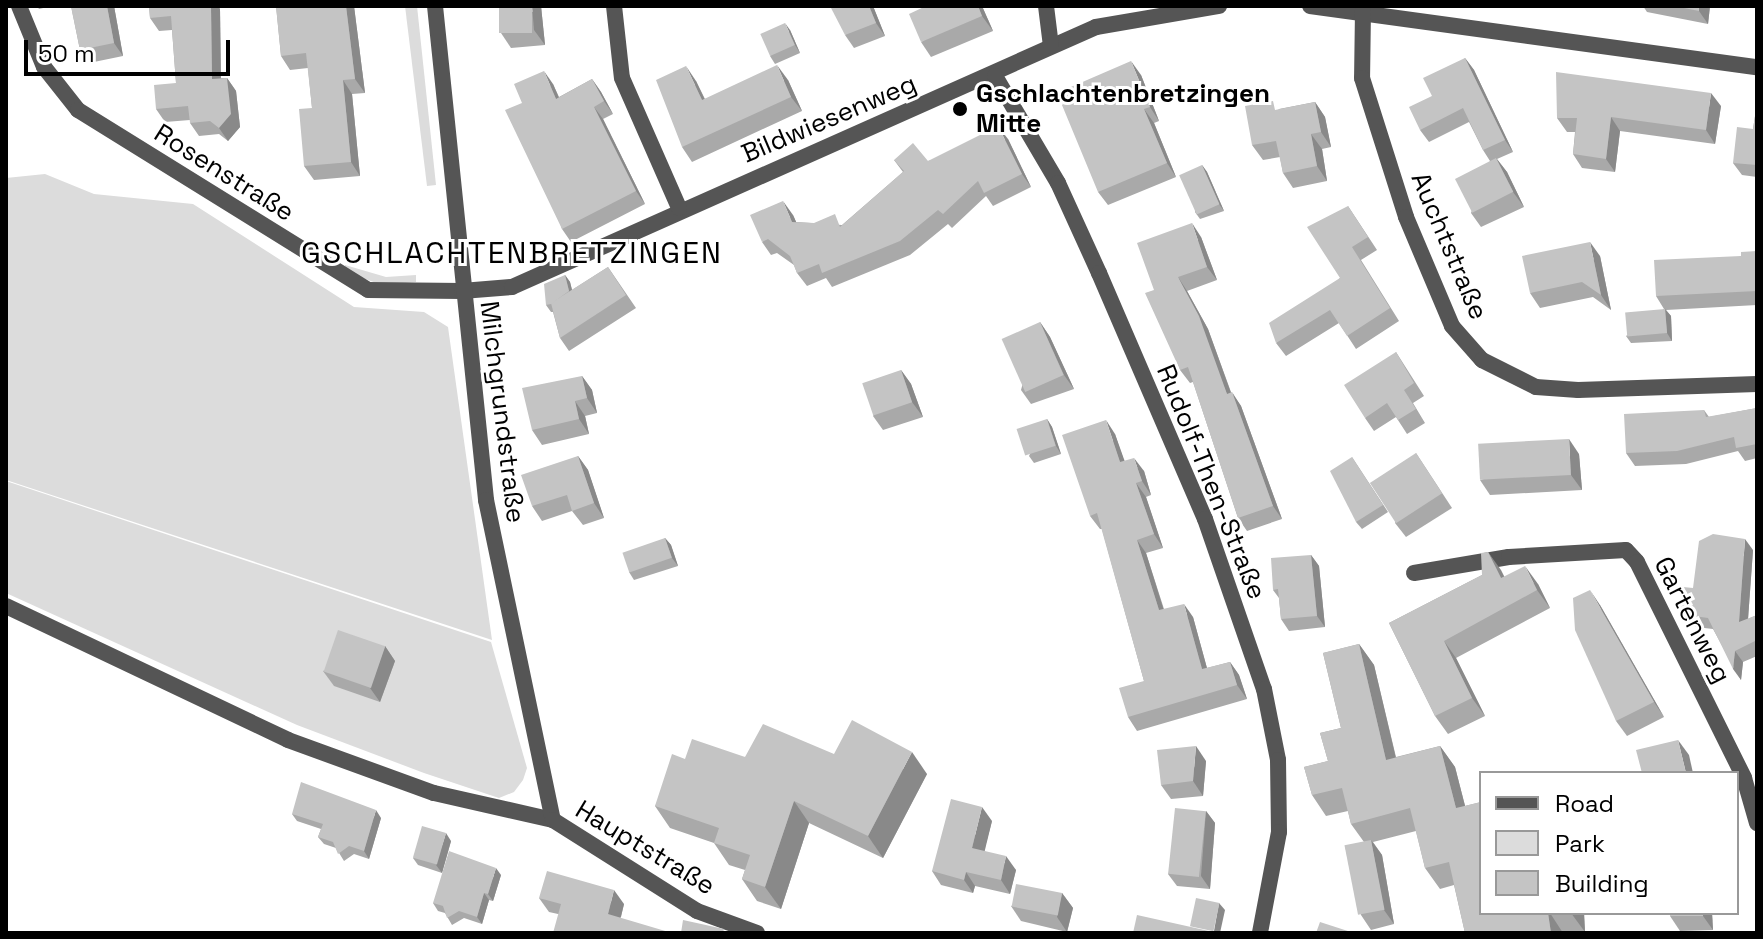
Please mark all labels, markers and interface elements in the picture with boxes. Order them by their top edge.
scale bar [28,24,234,74]
text: 50 m [38,38,95,69]
street label: Bildwiesenweg [737,68,921,170]
place label: Gschlachtenbretzingen Mitte [976,78,1270,140]
marker: Gschlachtenbretzingen Mitte [951,100,969,118]
street label: Rosenstraße [148,118,300,228]
street label: Auchtstraße [1404,168,1494,324]
district label: GSCHLACHTENBRETZINGEN [301,235,723,271]
street label: Milchgrundstraße [473,299,531,525]
street label: Rudolf-Then-Straße [1150,360,1272,604]
street label: Gartenweg [1647,552,1737,688]
legend [1479,771,1739,915]
text: Road [1555,788,1614,819]
street label: Hauptstraße [570,794,720,902]
text: Park [1555,828,1605,859]
text: Building [1555,868,1649,899]

